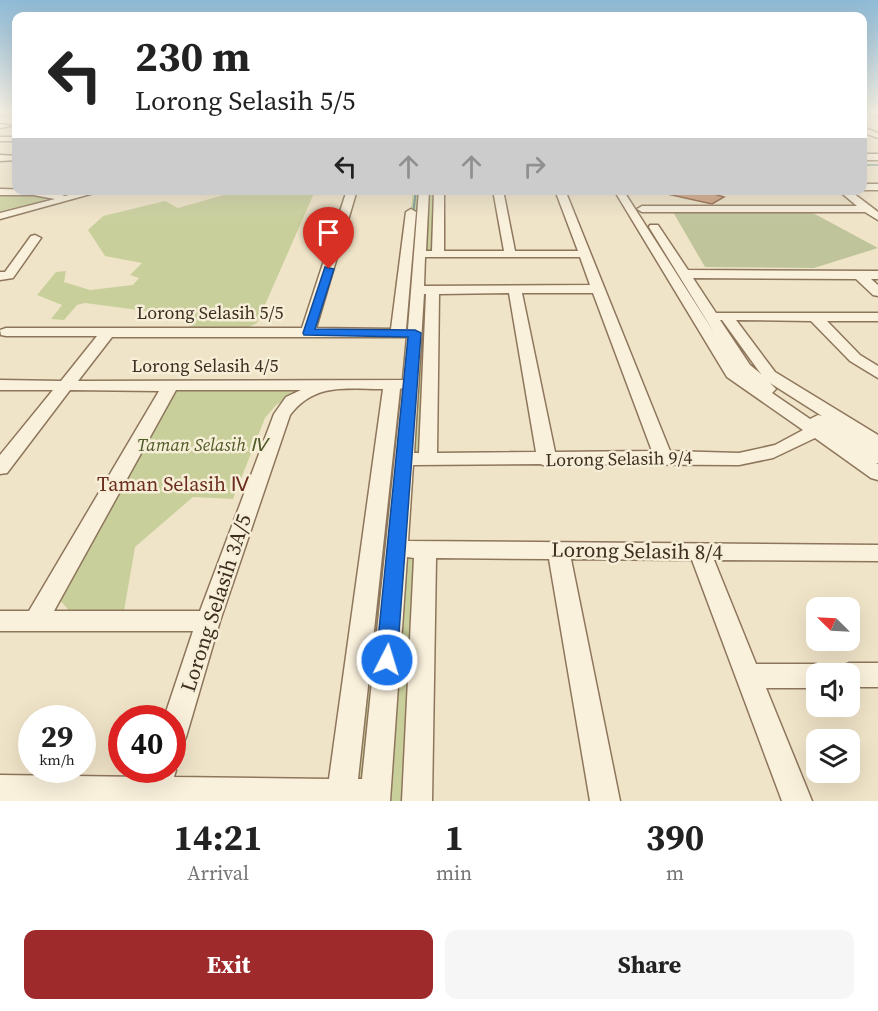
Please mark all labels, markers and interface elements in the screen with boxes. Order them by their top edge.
text: 230 m [135,27,250,85]
icon: left [36,36,114,114]
text: Lorong Selasih 5/5 [135,82,356,119]
icon: left [329,150,362,183]
icon: ahead [392,150,425,183]
icon: ahead [455,150,488,183]
icon: right [518,150,551,183]
pin [303,207,354,269]
icon: arrive [312,216,345,249]
street label: Lorong Selasih 5/5 [136,300,284,325]
street label: Lorong Selasih 4/5 [131,353,279,378]
park label: Taman Selasih Ⅳ [137,432,270,457]
street label: Lorong Selasih 9/4 [545,445,693,472]
district label: Taman Selasih Ⅳ [97,470,250,498]
street label: Lorong Selasih 3A/5 [173,510,258,696]
street label: Lorong Selasih 8/4 [551,535,724,567]
north arrow [806,597,860,651]
map controls [806,597,860,783]
position arrow [355,628,419,692]
button: sound [806,663,860,717]
speed limit sign: 40 [108,705,186,783]
text: 29 [41,716,73,757]
button: layers [806,729,860,783]
text: km/h [39,749,75,770]
text: 14:21 [174,813,262,862]
text: 1 [444,813,464,862]
text: 390 [646,813,704,862]
text: Arrival [187,859,249,887]
text: min [436,859,472,887]
text: m [666,859,684,887]
button: Exit [24,930,433,999]
button: Share [445,930,854,999]

